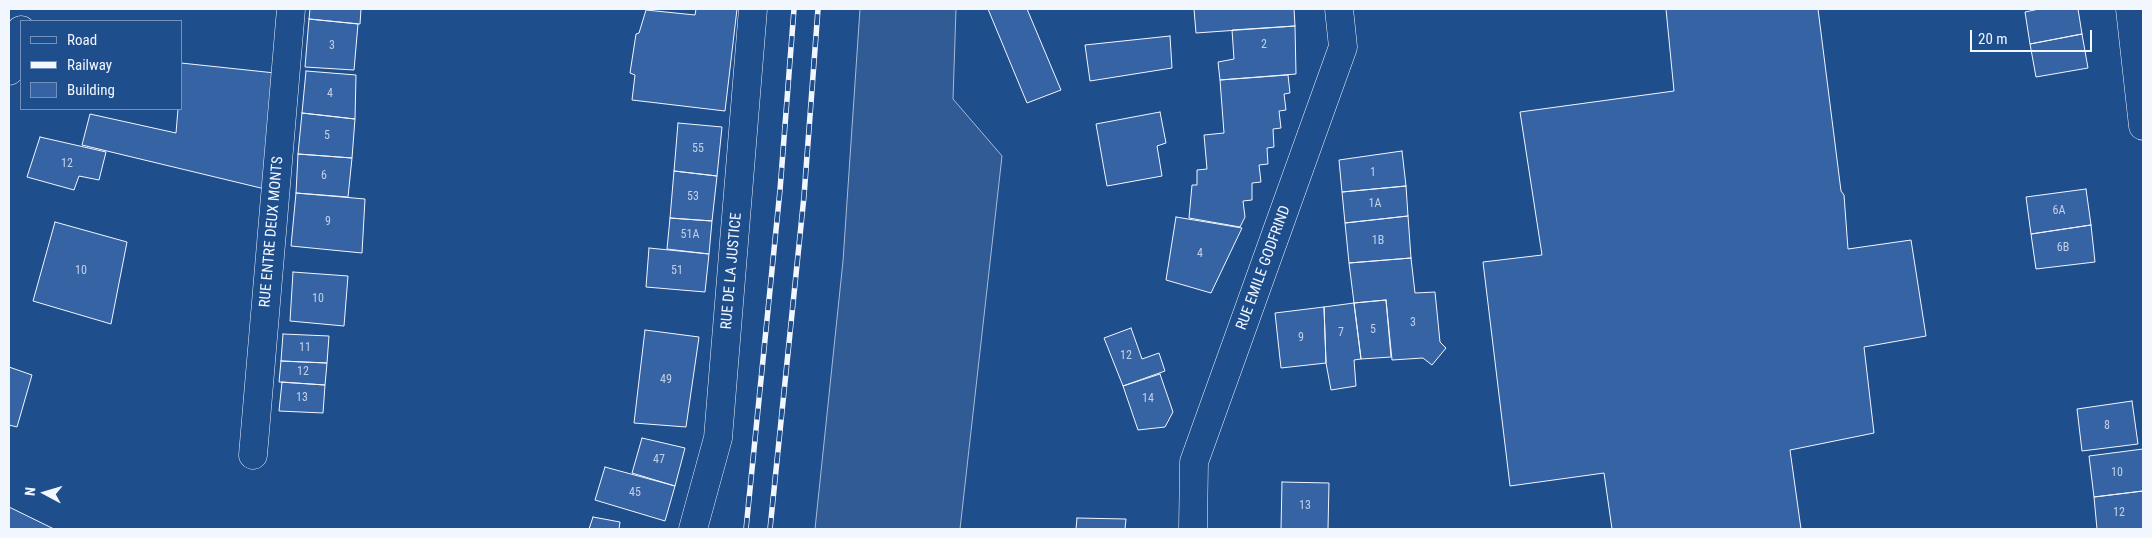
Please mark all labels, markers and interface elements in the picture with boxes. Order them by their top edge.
legend [20,20,182,110]
scale bar [1972,20,2094,52]
text: 20 m [1978,30,2008,48]
text: Road [67,31,97,49]
house number: 2 [1261,38,1267,52]
house number: 3 [329,39,335,53]
text: Railway [67,56,112,74]
text: Building [67,81,115,99]
house number: 4 [327,87,333,101]
house number: 5 [324,129,330,143]
house number: 55 [692,142,704,156]
street label: RUE ENTRE DEUX MONTS [256,156,288,308]
house number: 12 [61,157,73,171]
house number: 1 [1370,166,1376,180]
house number: 6 [321,169,327,183]
house number: 53 [687,190,699,204]
house number: 1A [1369,197,1381,211]
street label: RUE EMILE GODFRIND [1233,203,1295,333]
house number: 6A [2053,204,2065,218]
street label: RUE DE LA JUSTICE [718,212,746,330]
house number: 9 [325,215,331,229]
house number: 51A [681,228,699,242]
house number: 1B [1372,234,1384,248]
house number: 6B [2057,241,2069,255]
house number: 4 [1197,247,1203,261]
house number: 10 [75,264,87,278]
house number: 51 [671,264,683,278]
house number: 10 [312,292,324,306]
house number: 3 [1410,316,1416,330]
house number: 5 [1370,323,1376,337]
house number: 7 [1338,326,1344,340]
house number: 9 [1298,331,1304,345]
house number: 11 [299,341,311,355]
house number: 12 [1120,349,1132,363]
house number: 12 [297,365,309,379]
house number: 49 [660,373,672,387]
house number: 13 [296,391,308,405]
house number: 14 [1142,392,1154,406]
house number: 8 [2104,419,2110,433]
house number: 47 [653,453,665,467]
house number: 10 [2111,466,2123,480]
north arrow [20,468,70,518]
text: N [22,486,38,497]
house number: 45 [629,486,641,500]
house number: 13 [1299,499,1311,513]
house number: 12 [2113,506,2125,520]

